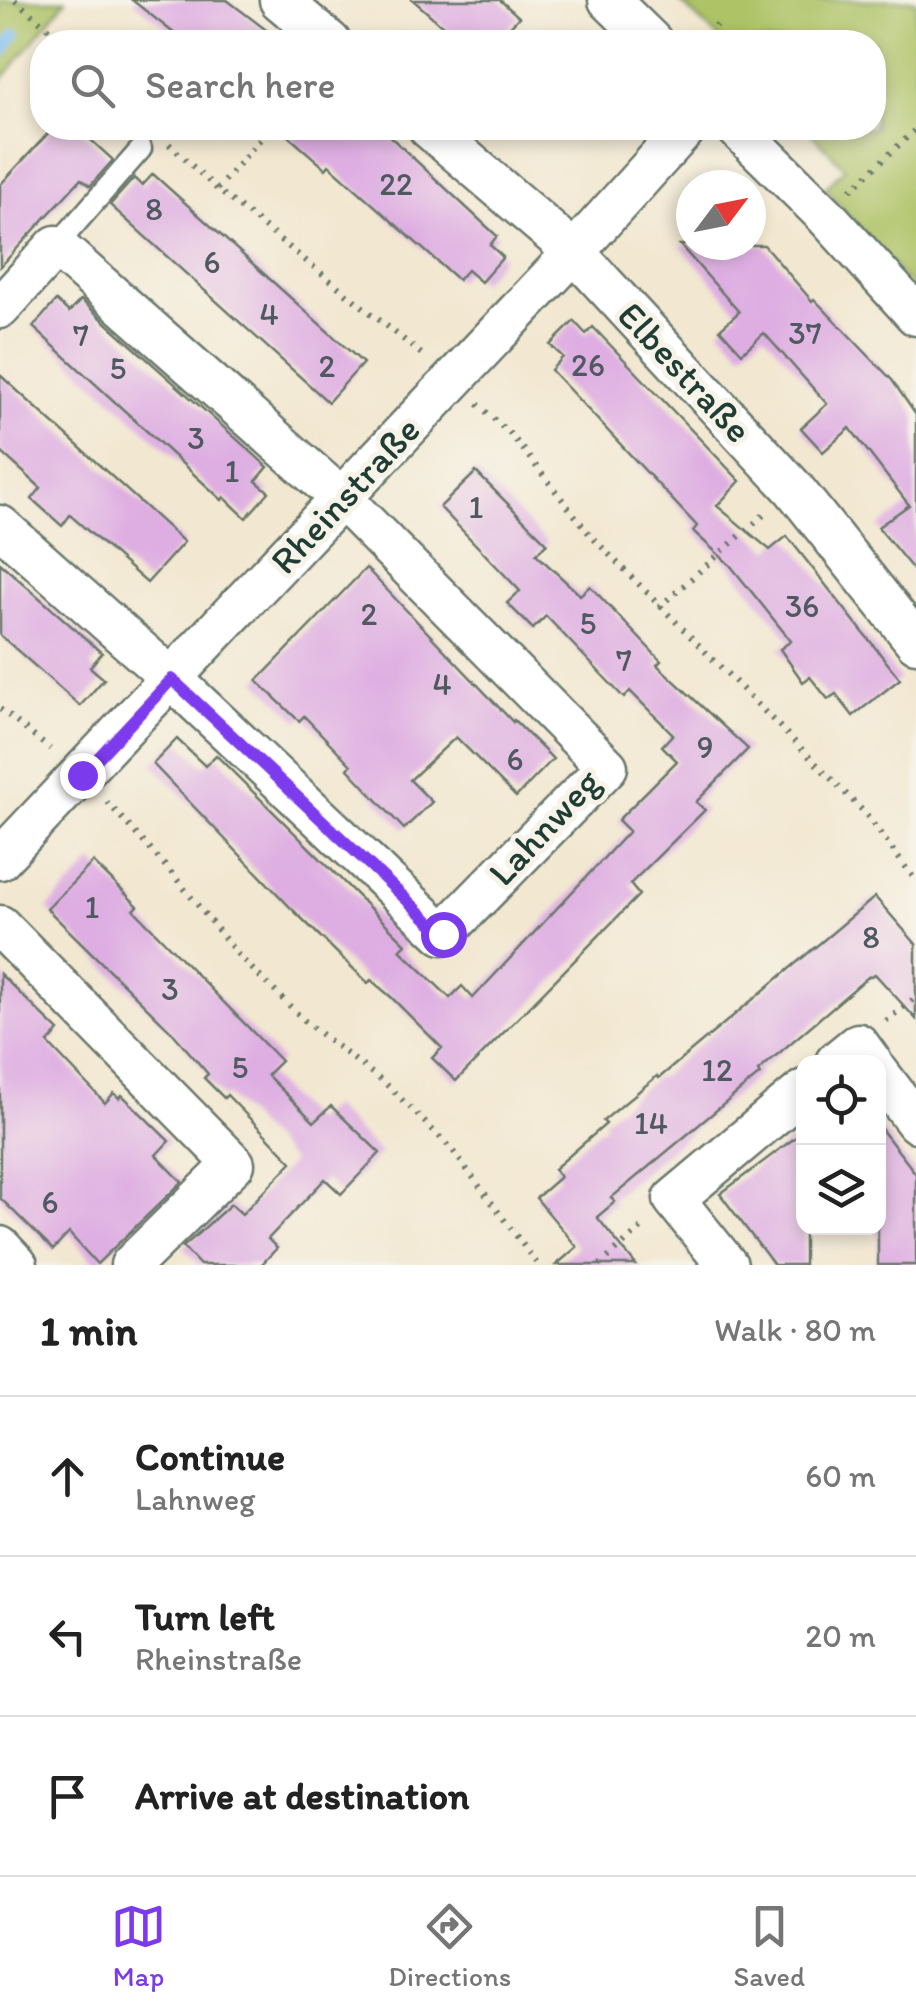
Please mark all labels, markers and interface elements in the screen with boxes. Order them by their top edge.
search box [30,30,886,140]
icon: search [65,58,120,113]
text: Search here [145,62,336,108]
house number: 22 [379,165,413,203]
north arrow [676,170,766,260]
house number: 8 [145,190,163,228]
house number: 6 [204,243,220,281]
street label: Elbestraße [608,292,762,452]
house number: 4 [259,295,279,333]
house number: 37 [788,314,822,352]
house number: 7 [73,316,89,354]
house number: 26 [571,346,605,384]
house number: 2 [319,347,336,385]
house number: 5 [110,349,126,387]
street label: Rheinstraße [261,407,429,583]
house number: 3 [187,419,205,457]
house number: 1 [225,452,240,490]
house number: 1 [469,488,484,526]
house number: 36 [785,587,819,625]
house number: 2 [361,595,378,633]
house number: 5 [580,604,596,642]
house number: 7 [616,641,632,679]
house number: 4 [432,665,452,703]
house number: 9 [697,728,713,766]
house number: 6 [507,740,523,778]
route end [60,753,106,799]
street label: Lahnweg [478,759,610,895]
house number: 1 [85,888,100,926]
route start [421,912,467,958]
house number: 8 [862,918,880,956]
house number: 3 [161,970,179,1008]
house number: 5 [232,1048,248,1086]
house number: 12 [701,1051,733,1089]
map controls [796,1055,886,1235]
button: locate [796,1055,886,1145]
house number: 14 [634,1104,668,1142]
button: layers [796,1145,886,1235]
house number: 6 [42,1183,58,1221]
text: 1 min [40,1305,137,1356]
text: Walk · 80 m [714,1311,876,1349]
text: Continue [135,1434,285,1480]
icon: ahead [40,1449,95,1504]
text: 60 m [805,1457,876,1495]
text: Lahnweg [135,1480,256,1518]
text: Turn left [135,1594,275,1640]
icon: left [40,1609,95,1664]
text: 20 m [805,1617,876,1655]
text: Rheinstraße [135,1640,302,1678]
icon: arrive [40,1769,95,1824]
text: Arrive at destination [135,1773,470,1819]
tab: Map [111,1899,166,1993]
tab: Directions [388,1899,511,1993]
tab: Saved [733,1899,805,1993]

